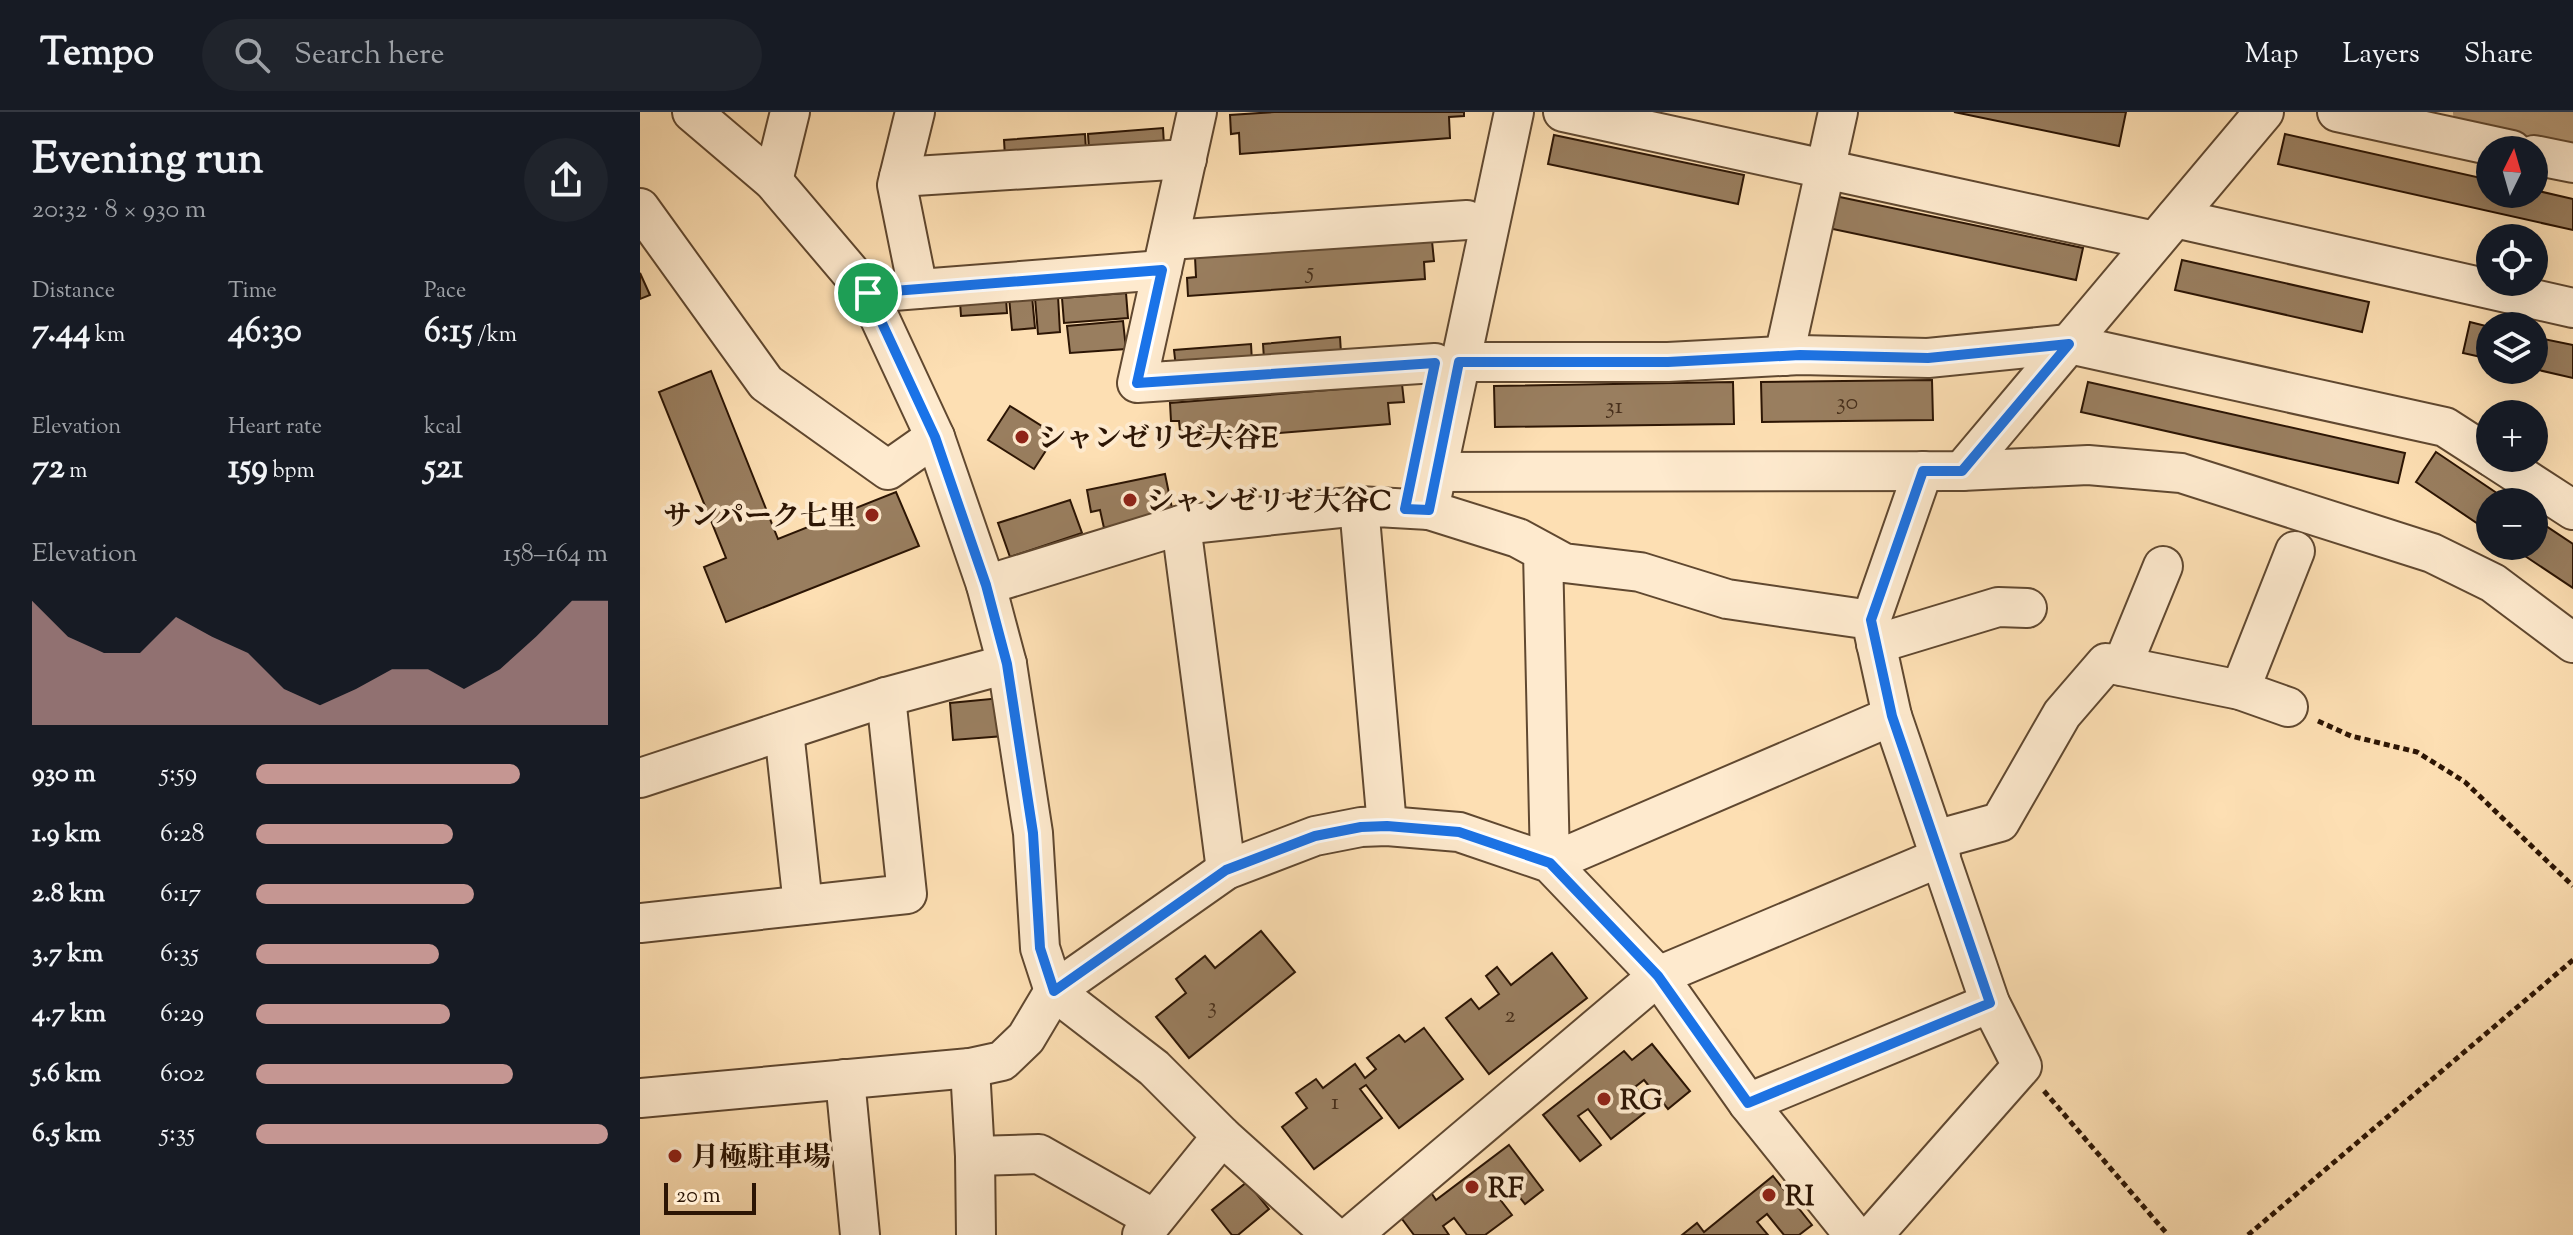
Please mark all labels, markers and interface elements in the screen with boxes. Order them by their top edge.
search box [202,19,762,91]
text: Tempo [40,28,154,82]
icon: search [230,33,274,77]
text: Search here [294,34,444,77]
text: Map [2245,35,2298,75]
text: Layers [2342,35,2420,75]
text: Share [2464,35,2533,75]
text: Evening run [32,130,264,193]
north arrow [2476,136,2548,208]
map controls [2476,136,2548,560]
button: share [524,138,608,222]
text: 20:32 · 8 × 930 m [32,192,206,229]
button: locate [2476,224,2548,296]
house number: 5 [1304,255,1314,289]
pin [834,259,902,327]
icon: arrive [846,271,890,315]
text: Distance [32,276,115,308]
text: Time [228,276,277,308]
text: Pace [424,276,466,308]
text: 7.44 [32,308,90,357]
text: 46:30 [228,308,302,357]
text: 6:15 [424,308,473,357]
button: layers [2476,312,2548,384]
text: km [90,320,125,352]
text: /km [473,320,517,352]
house number: 30 [1836,386,1858,420]
house number: 31 [1605,390,1623,424]
button: + [2476,400,2548,472]
text: Elevation [32,412,121,444]
text: Heart rate [228,412,322,444]
text: kcal [424,412,462,444]
place label: シャンゼリゼ大谷E [1038,420,1278,460]
marker: シャンゼリゼ大谷E [1013,428,1031,446]
text: 72 [32,444,65,493]
text: 159 [228,444,268,493]
text: 521 [424,444,463,493]
text: m [65,456,88,488]
text: bpm [268,456,315,488]
place label: シャンゼリゼ大谷C [1146,483,1392,523]
button: − [2476,488,2548,560]
marker: シャンゼリゼ大谷C [1121,491,1139,509]
place label: サンパーク七里 [663,498,856,538]
marker: サンパーク七里 [863,506,881,524]
text: Elevation [32,536,137,573]
text: 158–164 m [503,536,608,573]
text: 930 m [32,756,96,793]
text: 5:59 [160,756,197,793]
text: 1.9 km [32,816,101,853]
text: 6:28 [160,816,205,853]
text: 2.8 km [32,876,105,913]
text: 6:17 [160,876,201,913]
text: 3.7 km [32,936,103,973]
text: 6:35 [160,936,199,973]
house number: 3 [1207,990,1217,1024]
text: 4.7 km [32,996,106,1033]
text: 6:29 [160,996,204,1033]
house number: 2 [1504,999,1516,1033]
text: 5.6 km [32,1056,101,1093]
text: 6:02 [160,1056,205,1093]
place label: RG [1620,1082,1662,1122]
house number: 1 [1331,1086,1339,1120]
marker: RG [1595,1090,1613,1108]
text: 6.5 km [32,1116,101,1153]
text: 5:35 [160,1116,195,1153]
place label: 月極駐車場 [691,1139,831,1179]
marker: 月極駐車場 [666,1147,684,1165]
place label: RF [1488,1170,1524,1210]
marker: RF [1463,1178,1481,1196]
place label: RI [1785,1178,1815,1218]
scale bar [664,1179,756,1215]
text: 20 m [676,1181,721,1213]
marker: RI [1760,1186,1778,1204]

